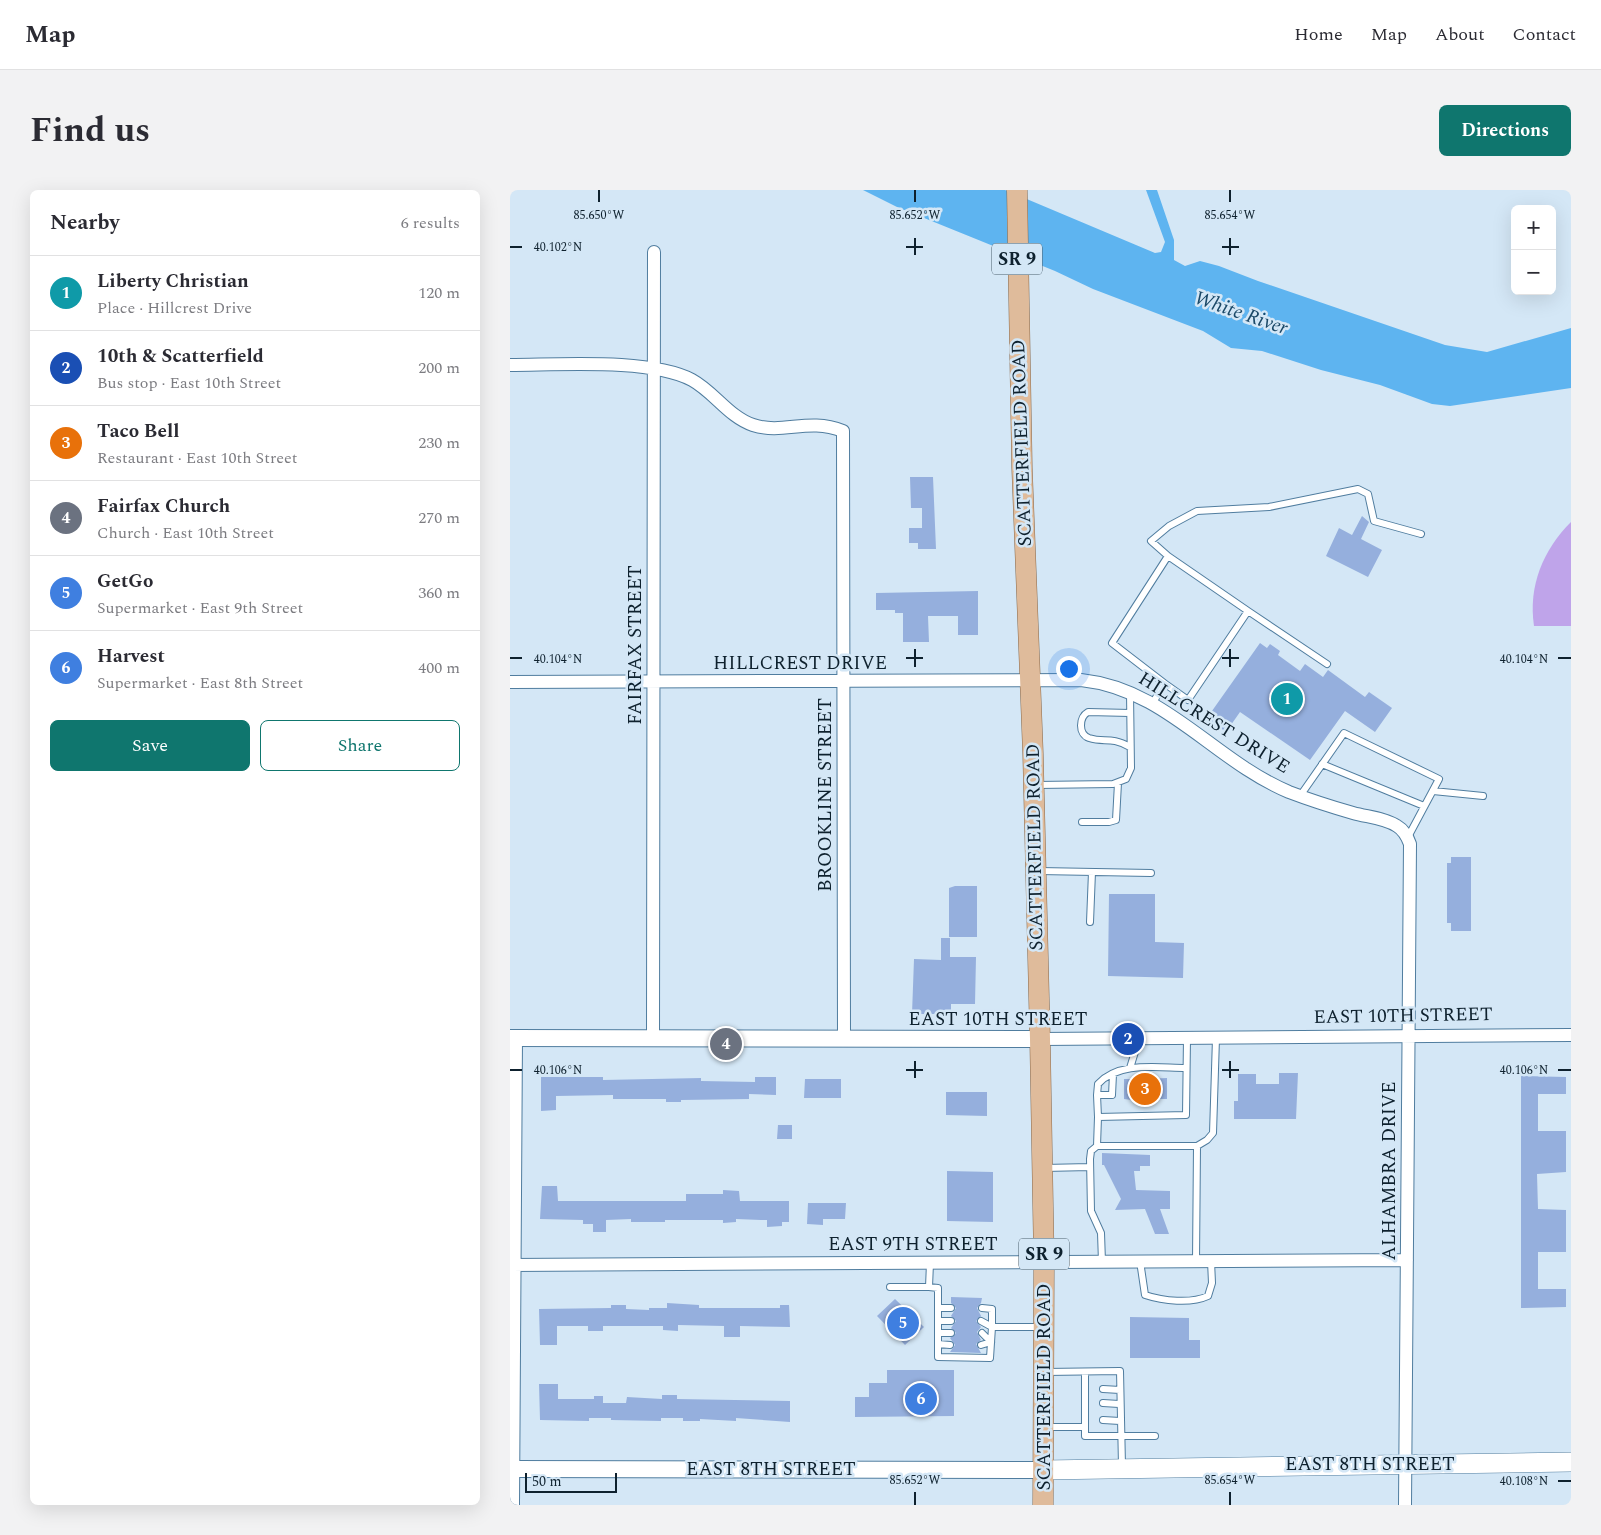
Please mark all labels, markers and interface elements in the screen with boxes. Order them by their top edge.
text: Map [25,17,75,53]
text: Home [1294,21,1343,48]
text: Map [1371,21,1407,48]
text: About [1435,21,1485,48]
text: Contact [1513,21,1576,48]
text: Find us [30,104,150,157]
button: Directions [1439,105,1571,156]
map controls [1511,205,1556,295]
button: + [1511,205,1556,250]
text: 85.650°W [574,206,625,225]
text: 85.652°W [890,206,941,225]
text: 85.654°W [1205,206,1256,225]
text: Nearby [50,207,120,239]
text: 6 results [401,211,460,235]
text: 40.102°N [534,238,582,257]
road number: SR 9 [992,244,1042,275]
button: − [1511,250,1556,295]
text: Liberty Christian [97,267,249,296]
text: 1 [62,281,70,305]
text: 120 m [418,281,460,305]
water label: White River [1190,283,1293,343]
text: Place · Hillcrest Drive [97,296,252,320]
street label: SCATTERFIELD ROAD [1004,339,1040,547]
text: 10th & Scatterfield [97,342,264,371]
text: 2 [62,356,70,380]
text: 200 m [418,356,460,380]
text: Bus stop · East 10th Street [97,371,281,395]
text: Taco Bell [97,417,179,446]
text: 3 [62,431,70,455]
text: 230 m [418,431,460,455]
text: Restaurant · East 10th Street [97,446,297,470]
text: Fairfax Church [97,492,230,521]
text: 4 [62,506,70,530]
text: 270 m [418,506,460,530]
text: Church · East 10th Street [97,521,274,545]
street label: FAIRFAX STREET [621,565,650,725]
text: GetGo [97,567,153,596]
text: 5 [62,581,70,605]
text: 360 m [418,581,460,605]
text: Supermarket · East 9th Street [97,596,303,620]
text: Harvest [97,642,165,671]
street label: HILLCREST DRIVE [713,649,887,678]
text: 40.104°N [534,650,582,669]
text: 40.104°N [1500,650,1548,669]
text: 6 [62,656,70,680]
text: 400 m [418,656,460,680]
your location [1056,656,1082,682]
street label: HILLCREST DRIVE [1132,665,1296,781]
text: Supermarket · East 8th Street [97,671,303,695]
pin: 1 [1271,680,1303,718]
street label: BROOKLINE STREET [811,698,840,892]
button: Save [50,720,250,771]
button: Share [260,720,460,771]
street label: SCATTERFIELD ROAD [1019,743,1051,951]
street label: EAST 10TH STREET [1313,1000,1493,1032]
street label: EAST 10TH STREET [908,1005,1088,1034]
pin: 2 [1112,1020,1144,1058]
pin: 4 [710,1025,742,1063]
text: 40.106°N [534,1061,582,1080]
text: 40.106°N [1500,1061,1548,1080]
pin: 3 [1129,1070,1161,1108]
street label: ALHAMBRA DRIVE [1375,1081,1404,1261]
street label: EAST 9TH STREET [828,1230,998,1259]
road number: SR 9 [1019,1238,1069,1270]
street label: SCATTERFIELD ROAD [1030,1284,1059,1491]
pin: 5 [887,1304,919,1342]
pin: 6 [905,1380,937,1418]
street label: EAST 8TH STREET [1285,1450,1455,1479]
street label: EAST 8TH STREET [686,1455,856,1484]
scale bar [525,1470,618,1493]
text: 50 m [532,1471,562,1492]
text: 85.652°W [890,1471,941,1490]
text: 85.654°W [1205,1471,1256,1490]
text: 40.108°N [1500,1472,1548,1491]

